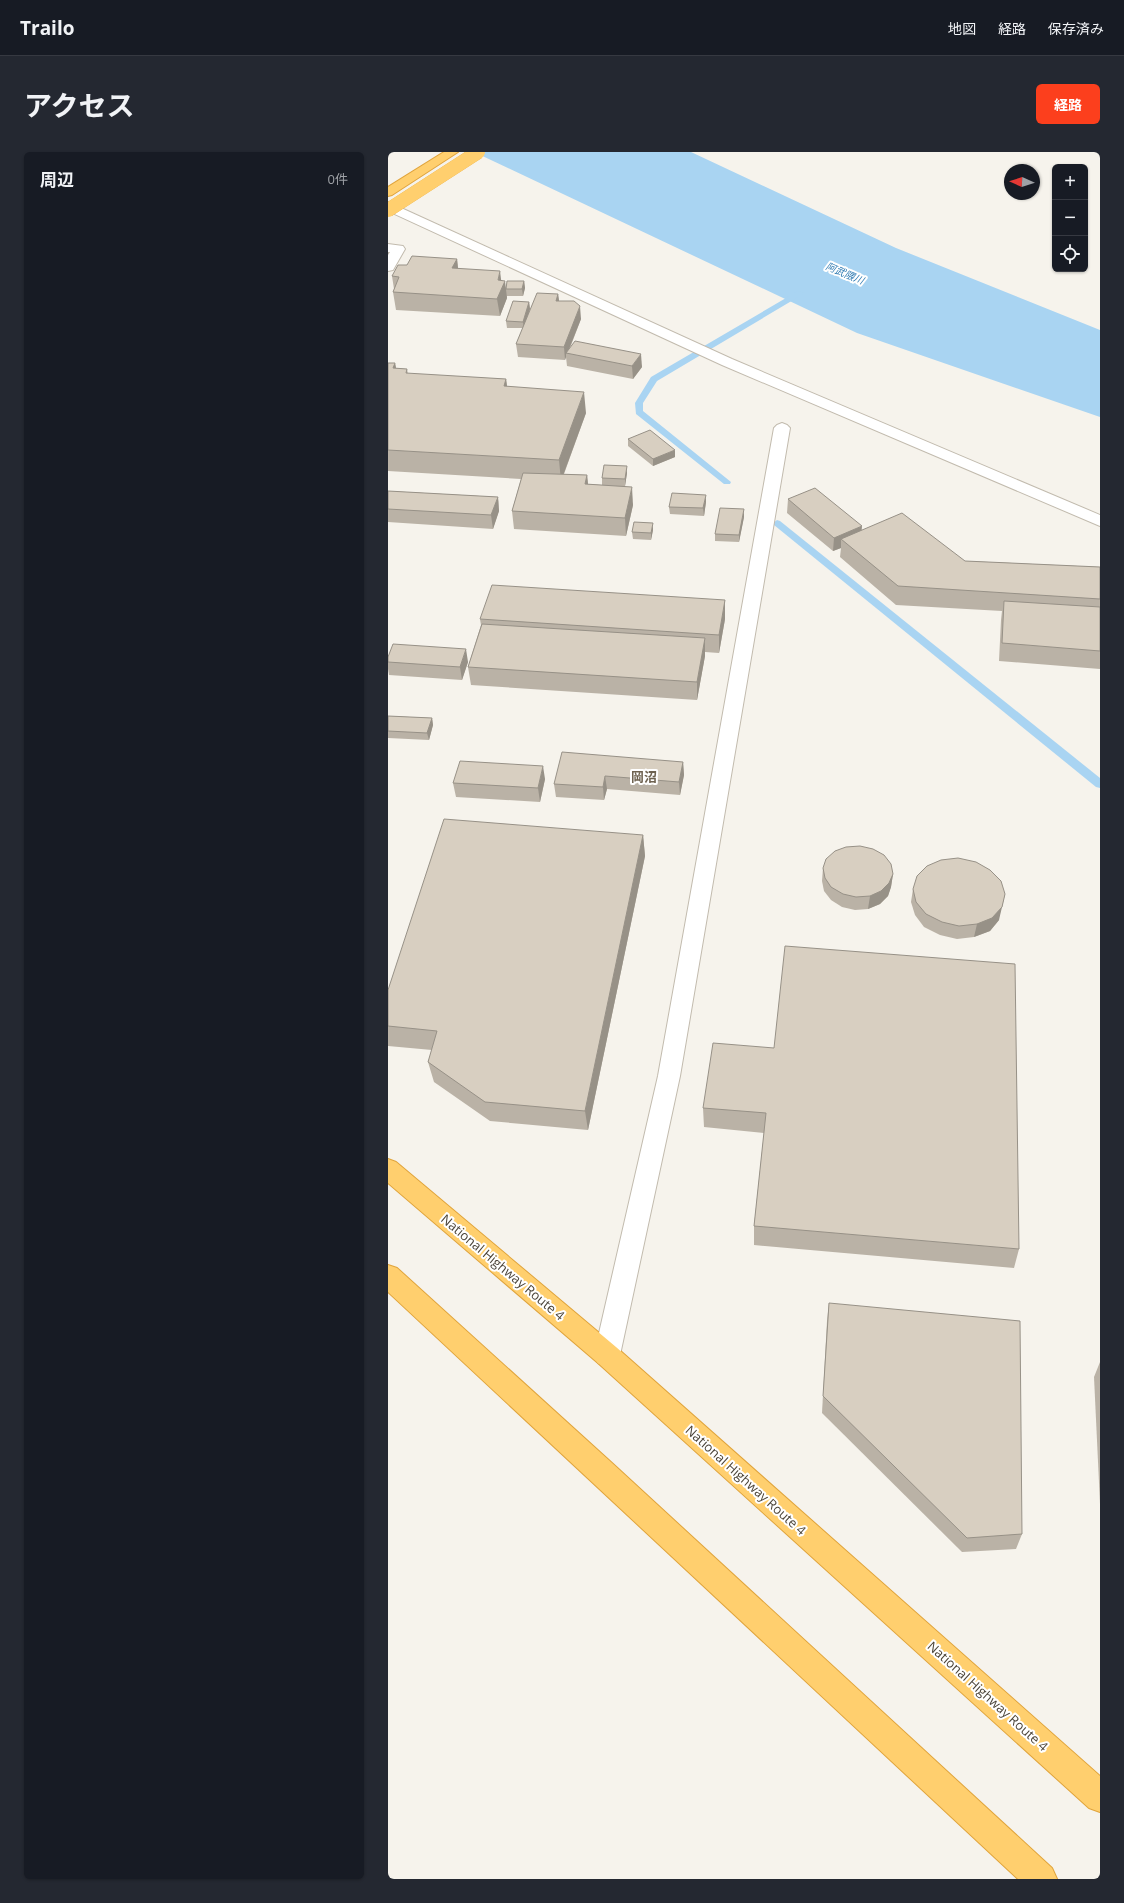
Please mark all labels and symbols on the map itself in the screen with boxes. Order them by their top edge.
north arrow [1004,164,1040,200]
water label: 阿武隈川 [824,259,867,288]
district label: 岡沼 [631,768,657,786]
street label: National Highway Route 4 [437,1210,569,1324]
street label: National Highway Route 4 [682,1421,810,1539]
street label: National Highway Route 4 [924,1637,1052,1755]

